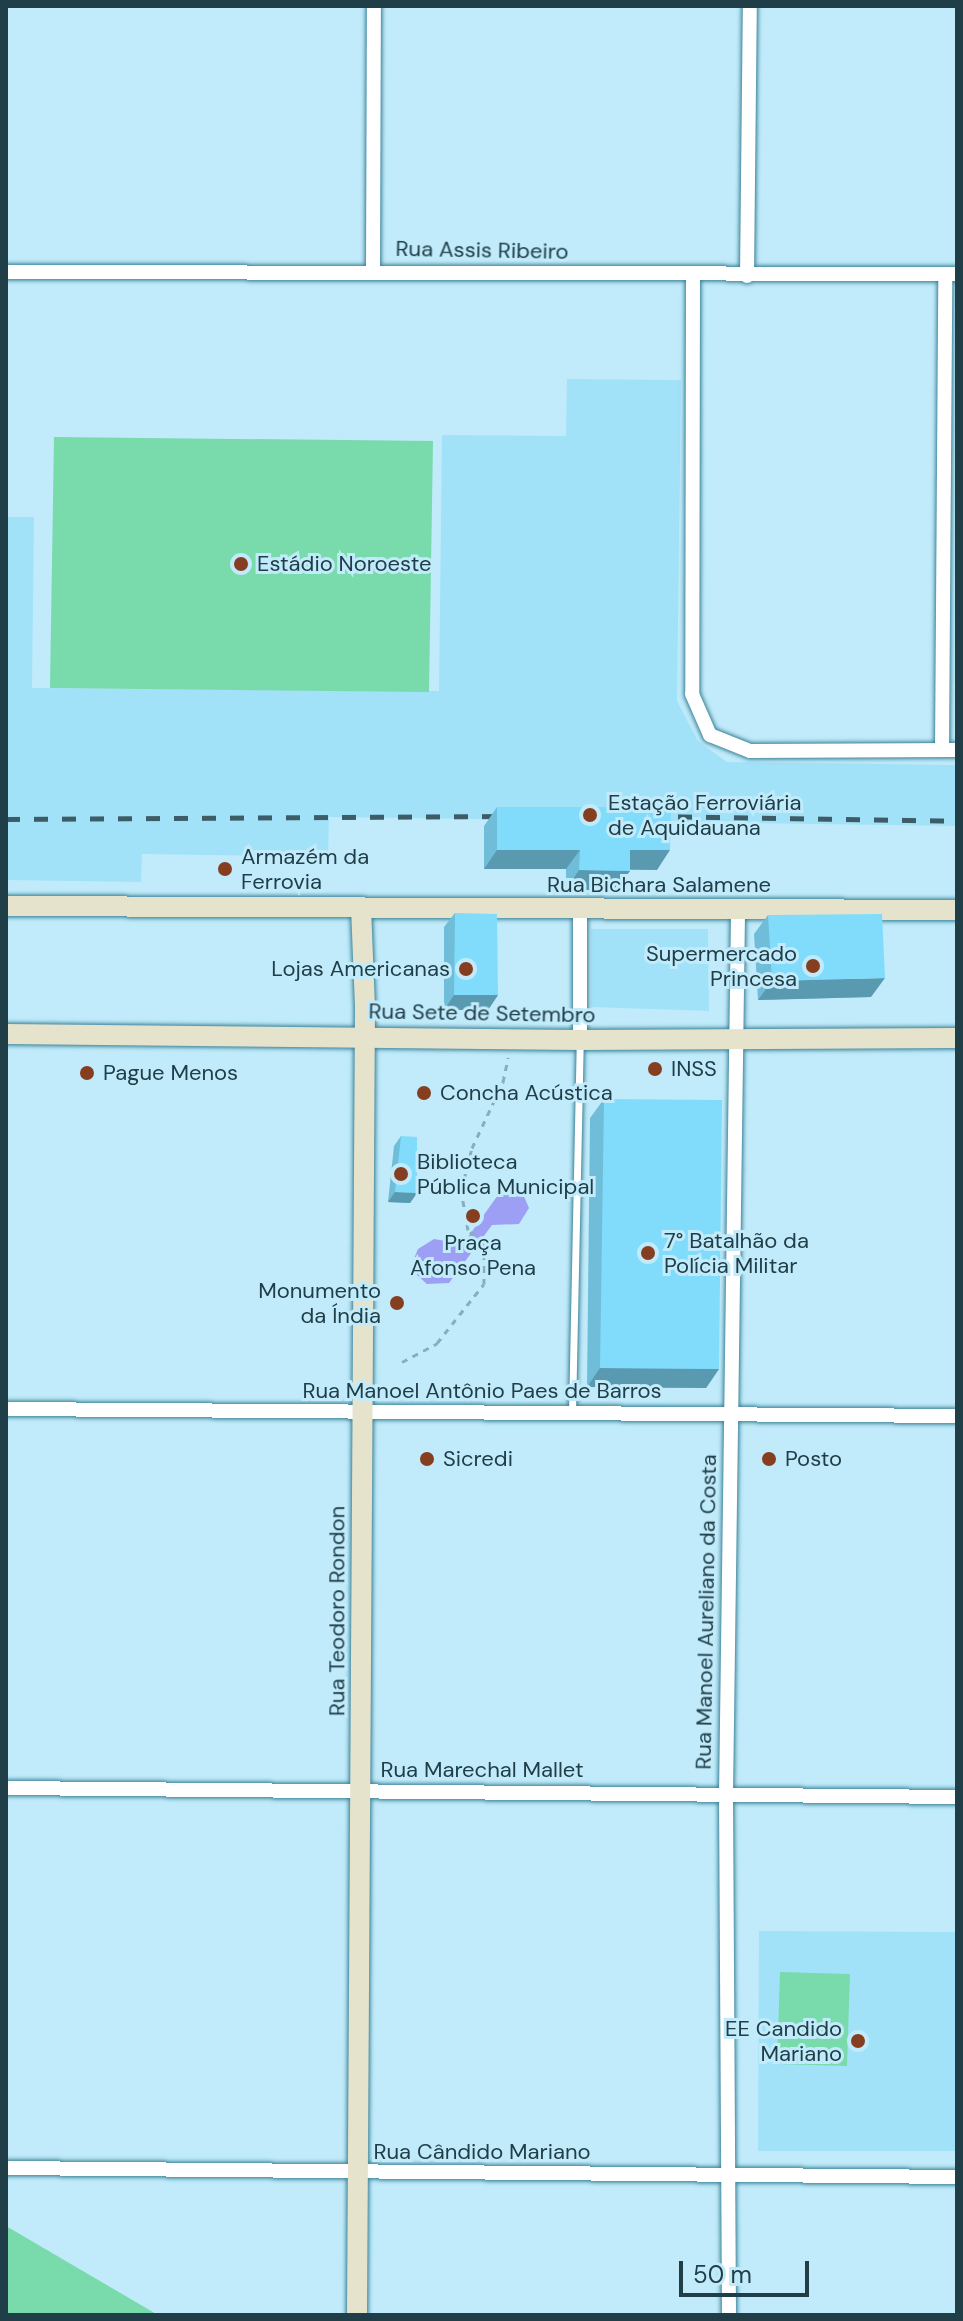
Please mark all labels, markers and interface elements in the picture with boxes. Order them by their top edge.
street label: Rua Assis Ribeiro [395,235,569,265]
place label: Estádio Noroeste [257,551,431,577]
marker: Estádio Noroeste [232,555,250,573]
place label: Estação Ferroviária de Aquidauana [608,789,801,840]
marker: Estação Ferroviária de Aquidauana [579,804,601,826]
place label: Armazém da Ferrovia [241,843,369,894]
marker: Armazém da Ferrovia [216,860,234,878]
street label: Rua Bichara Salamene [547,872,771,898]
place label: Supermercado Princesa [646,940,797,992]
place label: Lojas Americanas [271,956,450,982]
marker: Supermercado Princesa [804,957,822,975]
marker: Lojas Americanas [457,960,475,978]
street label: Rua Sete de Setembro [368,998,596,1028]
place label: INSS [671,1056,717,1082]
place label: Pague Menos [103,1060,238,1086]
marker: INSS [646,1060,664,1078]
marker: Pague Menos [78,1064,96,1082]
place label: Concha Acústica [440,1080,613,1106]
marker: Concha Acústica [415,1084,433,1102]
place label: Biblioteca Pública Municipal [417,1148,594,1200]
marker: Biblioteca Pública Municipal [392,1165,410,1183]
marker: Praça Afonso Pena [464,1207,482,1225]
place label: 7° Batalhão da Polícia Militar [664,1227,809,1278]
place label: Praça Afonso Pena [410,1229,536,1280]
marker: 7° Batalhão da Polícia Militar [639,1244,657,1262]
place label: Monumento da Índia [258,1277,381,1328]
marker: Monumento da Índia [388,1294,406,1312]
street label: Rua Manoel Antônio Paes de Barros [302,1378,662,1404]
place label: Sicredi [443,1446,513,1472]
place label: Posto [785,1446,842,1472]
marker: Sicredi [418,1450,436,1468]
marker: Posto [760,1450,778,1468]
street label: Rua Manoel Aureliano da Costa [690,1454,722,1770]
street label: Rua Teodoro Rondon [324,1506,350,1716]
street label: Rua Marechal Mallet [380,1757,584,1783]
place label: EE Candido Mariano [725,2015,842,2066]
marker: EE Candido Mariano [849,2032,867,2050]
street label: Rua Cândido Mariano [373,2139,591,2165]
scale bar [683,2245,813,2295]
text: 50 m [693,2259,752,2290]

